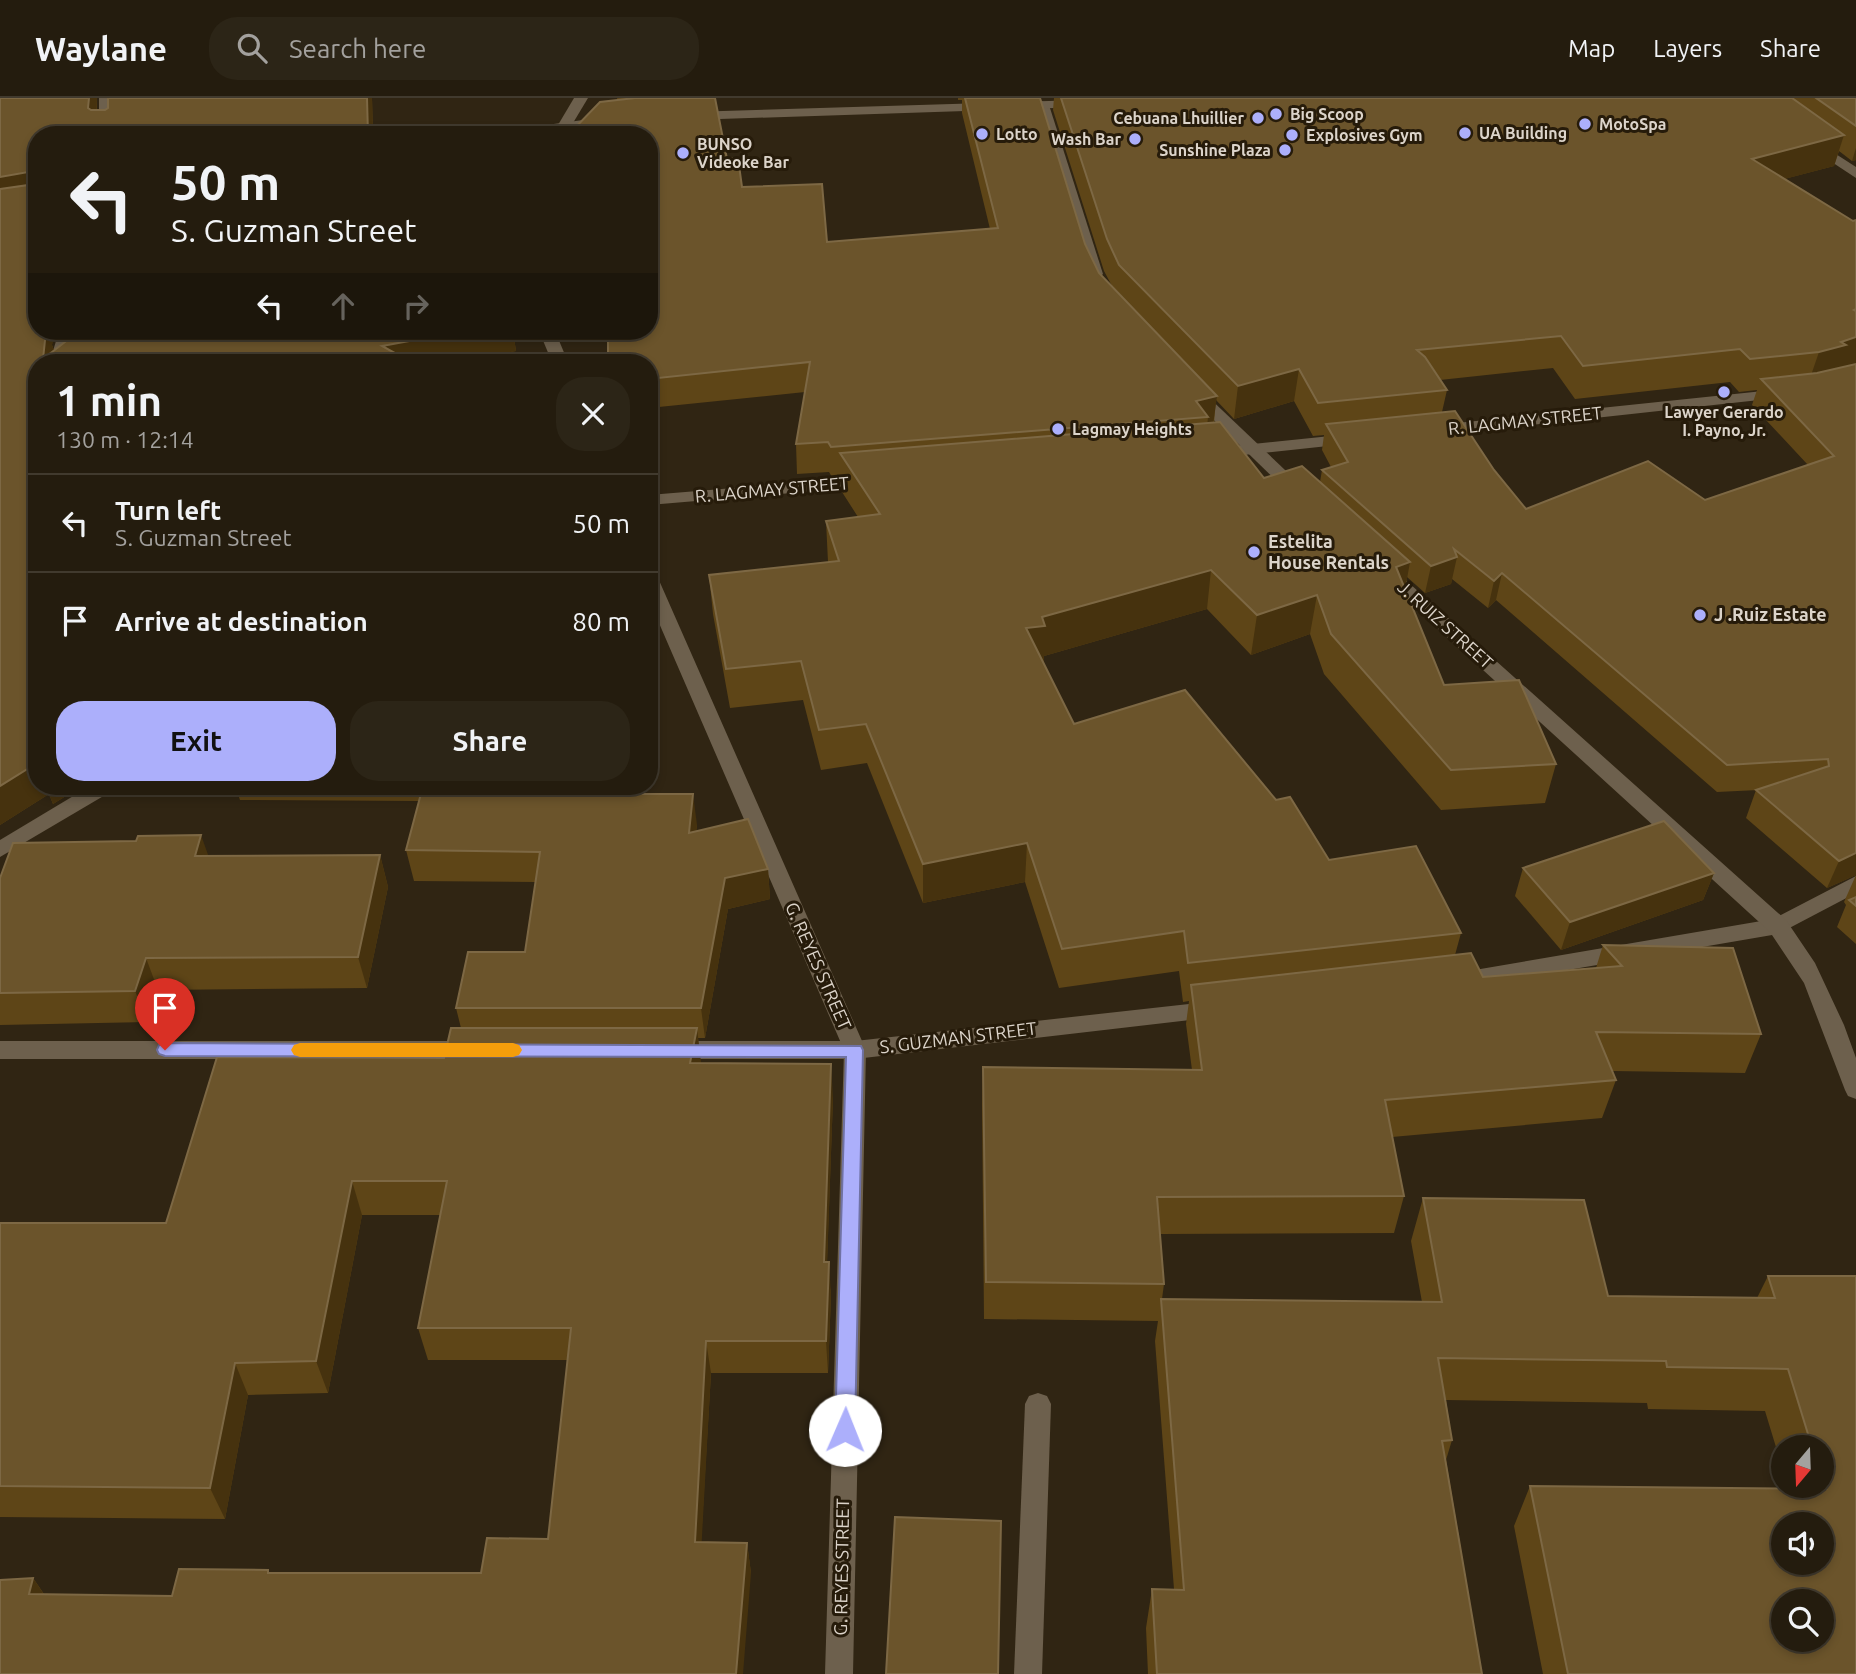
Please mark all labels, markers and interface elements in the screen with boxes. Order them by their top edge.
search box [209,17,699,80]
icon: search [233,29,271,67]
text: Waylane [35,30,167,67]
text: Search here [289,34,426,63]
text: Map [1568,35,1615,62]
text: Layers [1653,35,1722,62]
text: Share [1760,35,1821,62]
place label: Big Scoop [1290,105,1364,123]
marker: Big Scoop [1268,106,1284,122]
place label: Cebuana Lhuillier [1113,109,1244,127]
marker: Cebuana Lhuillier [1250,110,1266,126]
place label: MotoSpa [1599,115,1667,133]
marker: MotoSpa [1577,116,1593,132]
place label: UA Building [1479,124,1567,142]
place label: Lotto [996,125,1038,143]
marker: UA Building [1457,125,1473,141]
marker: Lotto [974,126,990,142]
place label: Explosives Gym [1306,126,1423,144]
marker: Explosives Gym [1284,127,1300,143]
place label: Wash Bar [1051,130,1121,148]
marker: Wash Bar [1127,131,1143,147]
place label: BUNSO Videoke Bar [697,135,789,171]
place label: Sunshine Plaza [1159,141,1271,159]
marker: Sunshine Plaza [1277,142,1293,158]
marker: BUNSO Videoke Bar [675,145,691,161]
icon: left [56,154,147,245]
text: 50 m [171,154,280,209]
text: S. Guzman Street [171,212,417,248]
icon: left [251,287,289,325]
icon: ahead [324,287,362,325]
icon: right [397,287,435,325]
text: 1 min [56,377,162,424]
button: close [556,377,630,451]
marker: Lawyer Gerardo I. Payno, Jr. [1716,384,1732,400]
street label: R. LAGMAY STREET [1447,402,1603,438]
place label: Lawyer Gerardo I. Payno, Jr. [1664,403,1784,439]
place label: Lagmay Heights [1072,420,1192,438]
marker: Lagmay Heights [1050,421,1066,437]
text: 130 m · 12:14 [56,427,194,452]
street label: R. LAGMAY STREET [694,472,850,506]
text: Turn left [115,496,221,525]
icon: left [56,504,94,542]
text: 50 m [572,509,630,538]
text: S. Guzman Street [115,525,292,550]
place label: Estelita House Rentals [1268,531,1389,572]
marker: Estelita House Rentals [1246,544,1262,560]
street label: J. RUIZ STREET [1394,576,1497,672]
icon: arrive [56,602,94,640]
place label: J .Ruiz Estate [1714,604,1827,624]
text: Arrive at destination [115,607,368,636]
text: 80 m [572,607,630,636]
marker: J .Ruiz Estate [1692,607,1708,623]
button: Exit [56,701,336,781]
button: Share [350,701,630,781]
street label: G. REYES STREET [782,899,856,1032]
pin [135,978,195,1050]
icon: arrive [146,989,184,1027]
street label: S. GUZMAN STREET [878,1017,1037,1057]
position arrow [808,1393,882,1467]
north arrow [1771,1435,1834,1498]
map controls [1771,1435,1834,1652]
street label: G. REYES STREET [830,1498,852,1636]
button: sound [1771,1512,1834,1575]
button: search [1771,1589,1834,1652]

